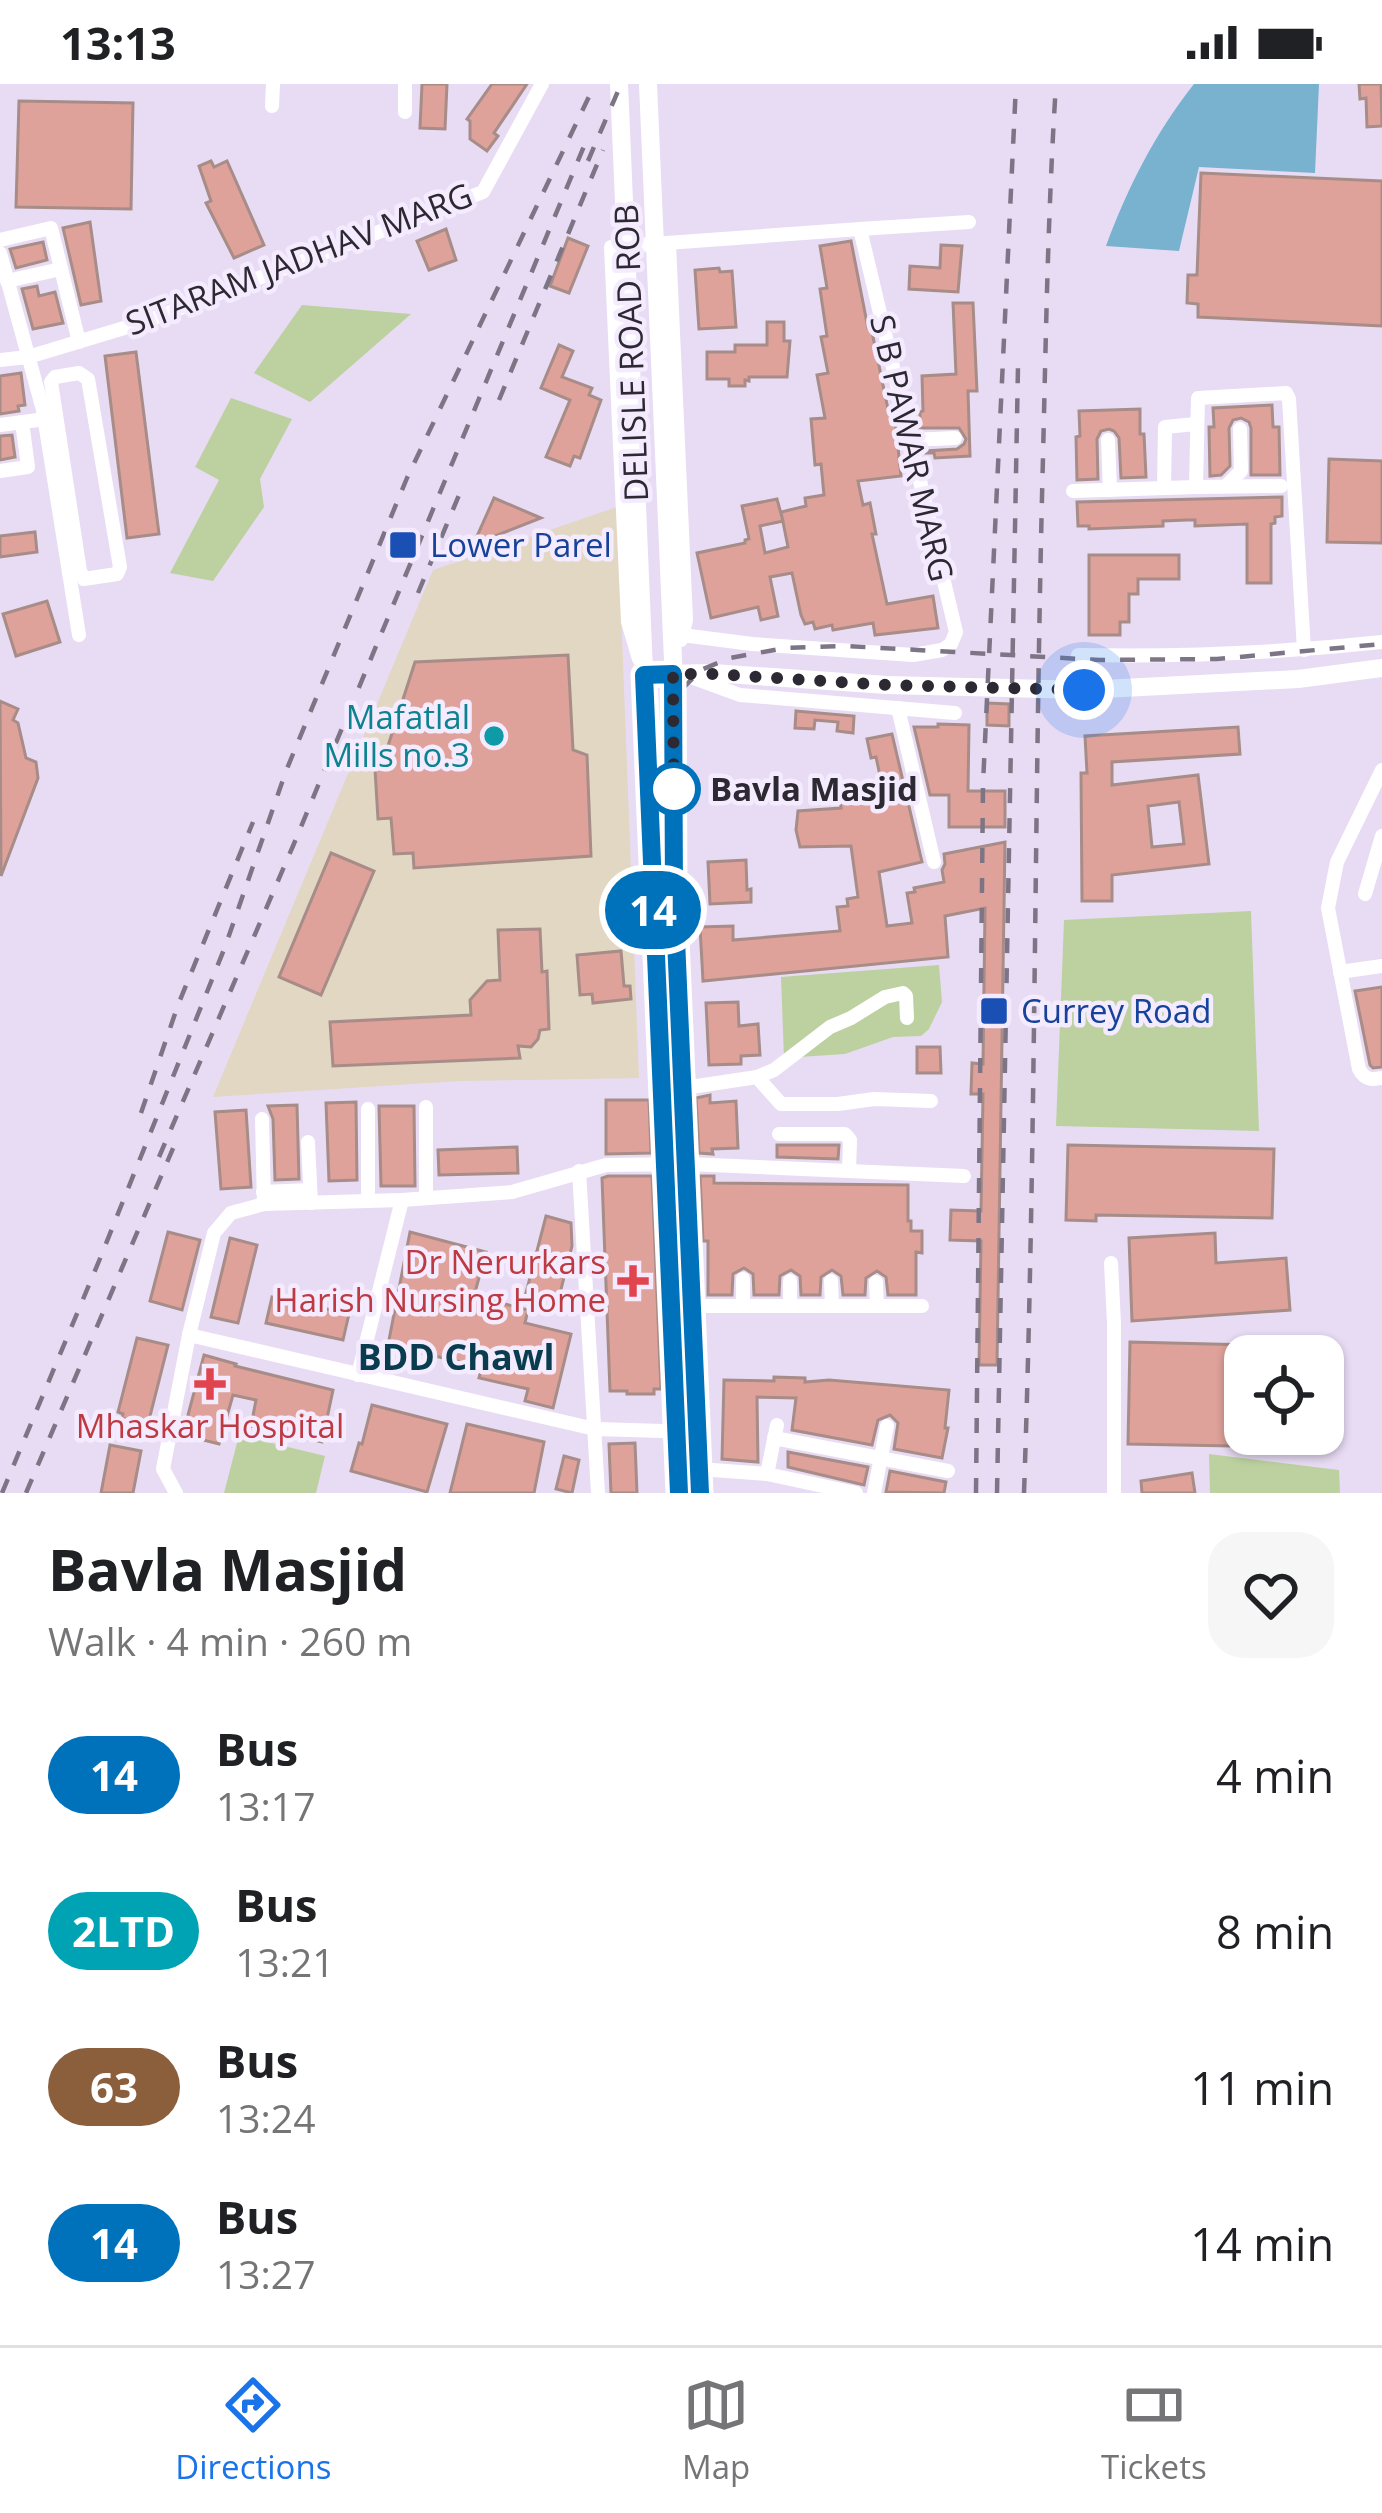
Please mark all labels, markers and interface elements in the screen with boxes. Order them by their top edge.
text: 13:13 [60,12,176,73]
street label: SITARAM JADHAV MARG [119,172,479,345]
street label: DELISLE ROAD ROB [603,203,658,503]
street label: S B PAWAR MARG [860,310,965,586]
place label: Lower Parel [430,522,612,567]
marker: Lower Parel [387,529,419,561]
your location [1054,660,1114,720]
place label: Mafatlal Mills no.3 [323,694,470,777]
marker: Mafatlal Mills no.3 [481,723,507,749]
marker: Bavla Masjid [649,764,699,814]
place label: Bavla Masjid [710,766,918,811]
line badge: 14 [599,871,707,949]
text: 14 [629,881,677,938]
place label: Currey Road [1021,988,1211,1033]
marker: Currey Road [978,995,1010,1027]
place label: Dr Nerurkars Harish Nursing Home [274,1239,606,1322]
marker: Dr Nerurkars Harish Nursing Home [617,1265,649,1297]
district label: BDD Chawl [358,1332,554,1381]
map controls [1224,1335,1344,1455]
button: locate [1224,1335,1344,1455]
marker: Mhaskar Hospital [194,1368,226,1400]
place label: Mhaskar Hospital [76,1403,344,1448]
text: Bavla Masjid [48,1530,407,1608]
button: heart [1208,1532,1334,1658]
text: Walk · 4 min · 260 m [48,1614,412,1667]
text: Bus [216,1718,298,1779]
text: 4 min [1216,1745,1334,1806]
text: 14 [90,1746,138,1803]
text: 13:17 [216,1779,315,1832]
text: Bus [235,1874,317,1935]
text: 8 min [1216,1901,1334,1962]
text: 2LTD [72,1902,175,1959]
text: 13:21 [235,1935,335,1988]
text: Bus [216,2030,298,2091]
text: 11 min [1190,2057,1334,2118]
text: 63 [90,2058,138,2115]
text: 13:24 [216,2091,315,2144]
text: Bus [216,2186,298,2247]
text: 14 min [1190,2213,1334,2274]
text: 14 [90,2214,138,2271]
text: 13:27 [216,2247,315,2300]
tab: Directions [175,2372,331,2489]
tab: Map [682,2372,750,2489]
tab: Tickets [1101,2372,1207,2489]

